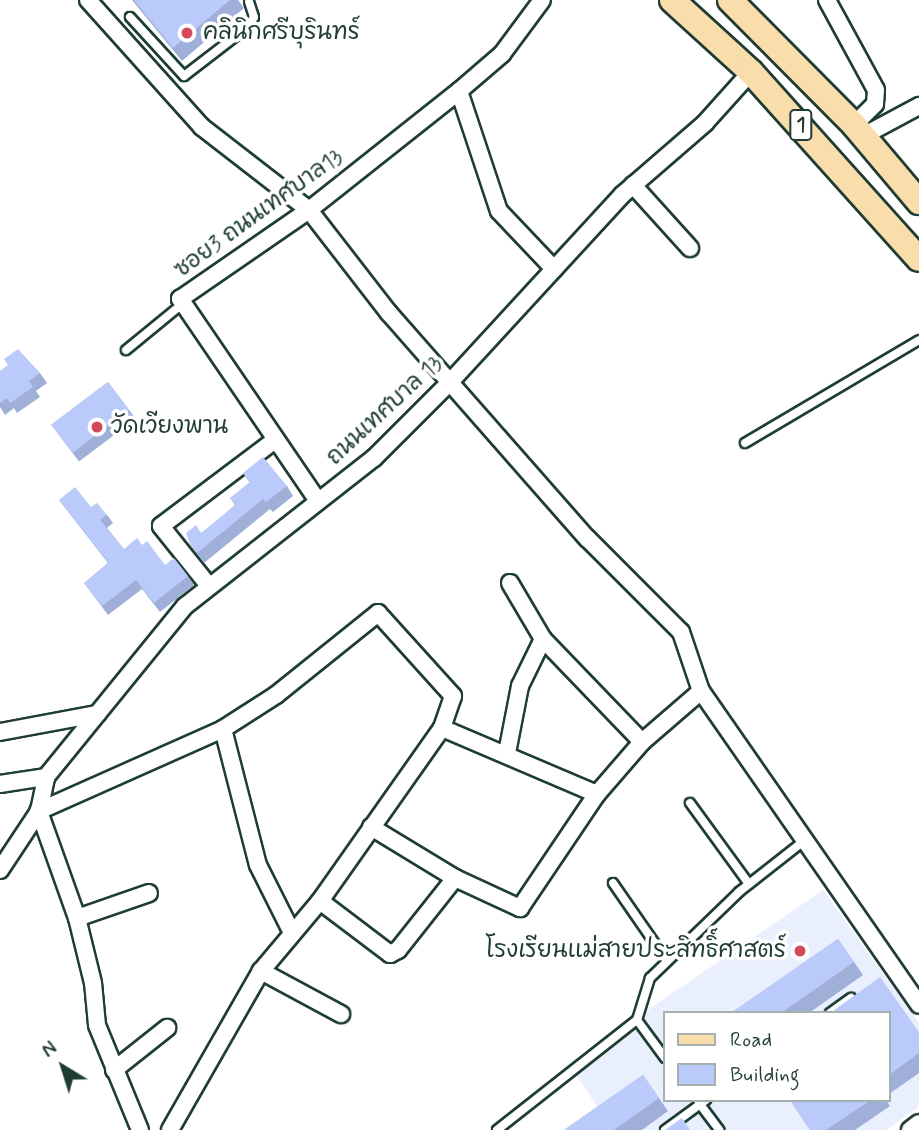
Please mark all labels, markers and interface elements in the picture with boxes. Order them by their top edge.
place label: คลินิกศรีบุรินทร์ [203,19,360,47]
marker: คลินิกศรีบุรินทร์ [177,23,197,43]
road number: 1 [789,108,813,142]
street label: ซอย3 ถนนเทศบาล13 [169,144,349,284]
street label: ถนนเทศบาล 13 [321,350,449,472]
place label: วัดเวียงพาน [111,413,228,441]
marker: วัดเวียงพาน [89,419,105,435]
place label: โรงเรียนแม่สายประสิทธิ์ศาสตร์ [486,937,786,965]
marker: โรงเรียนแม่สายประสิทธิ์ศาสตร์ [792,943,808,959]
legend [664,1011,891,1102]
text: Road [730,1026,772,1054]
north arrow [28,1032,98,1102]
text: N [37,1036,62,1064]
text: Building [730,1061,800,1089]

